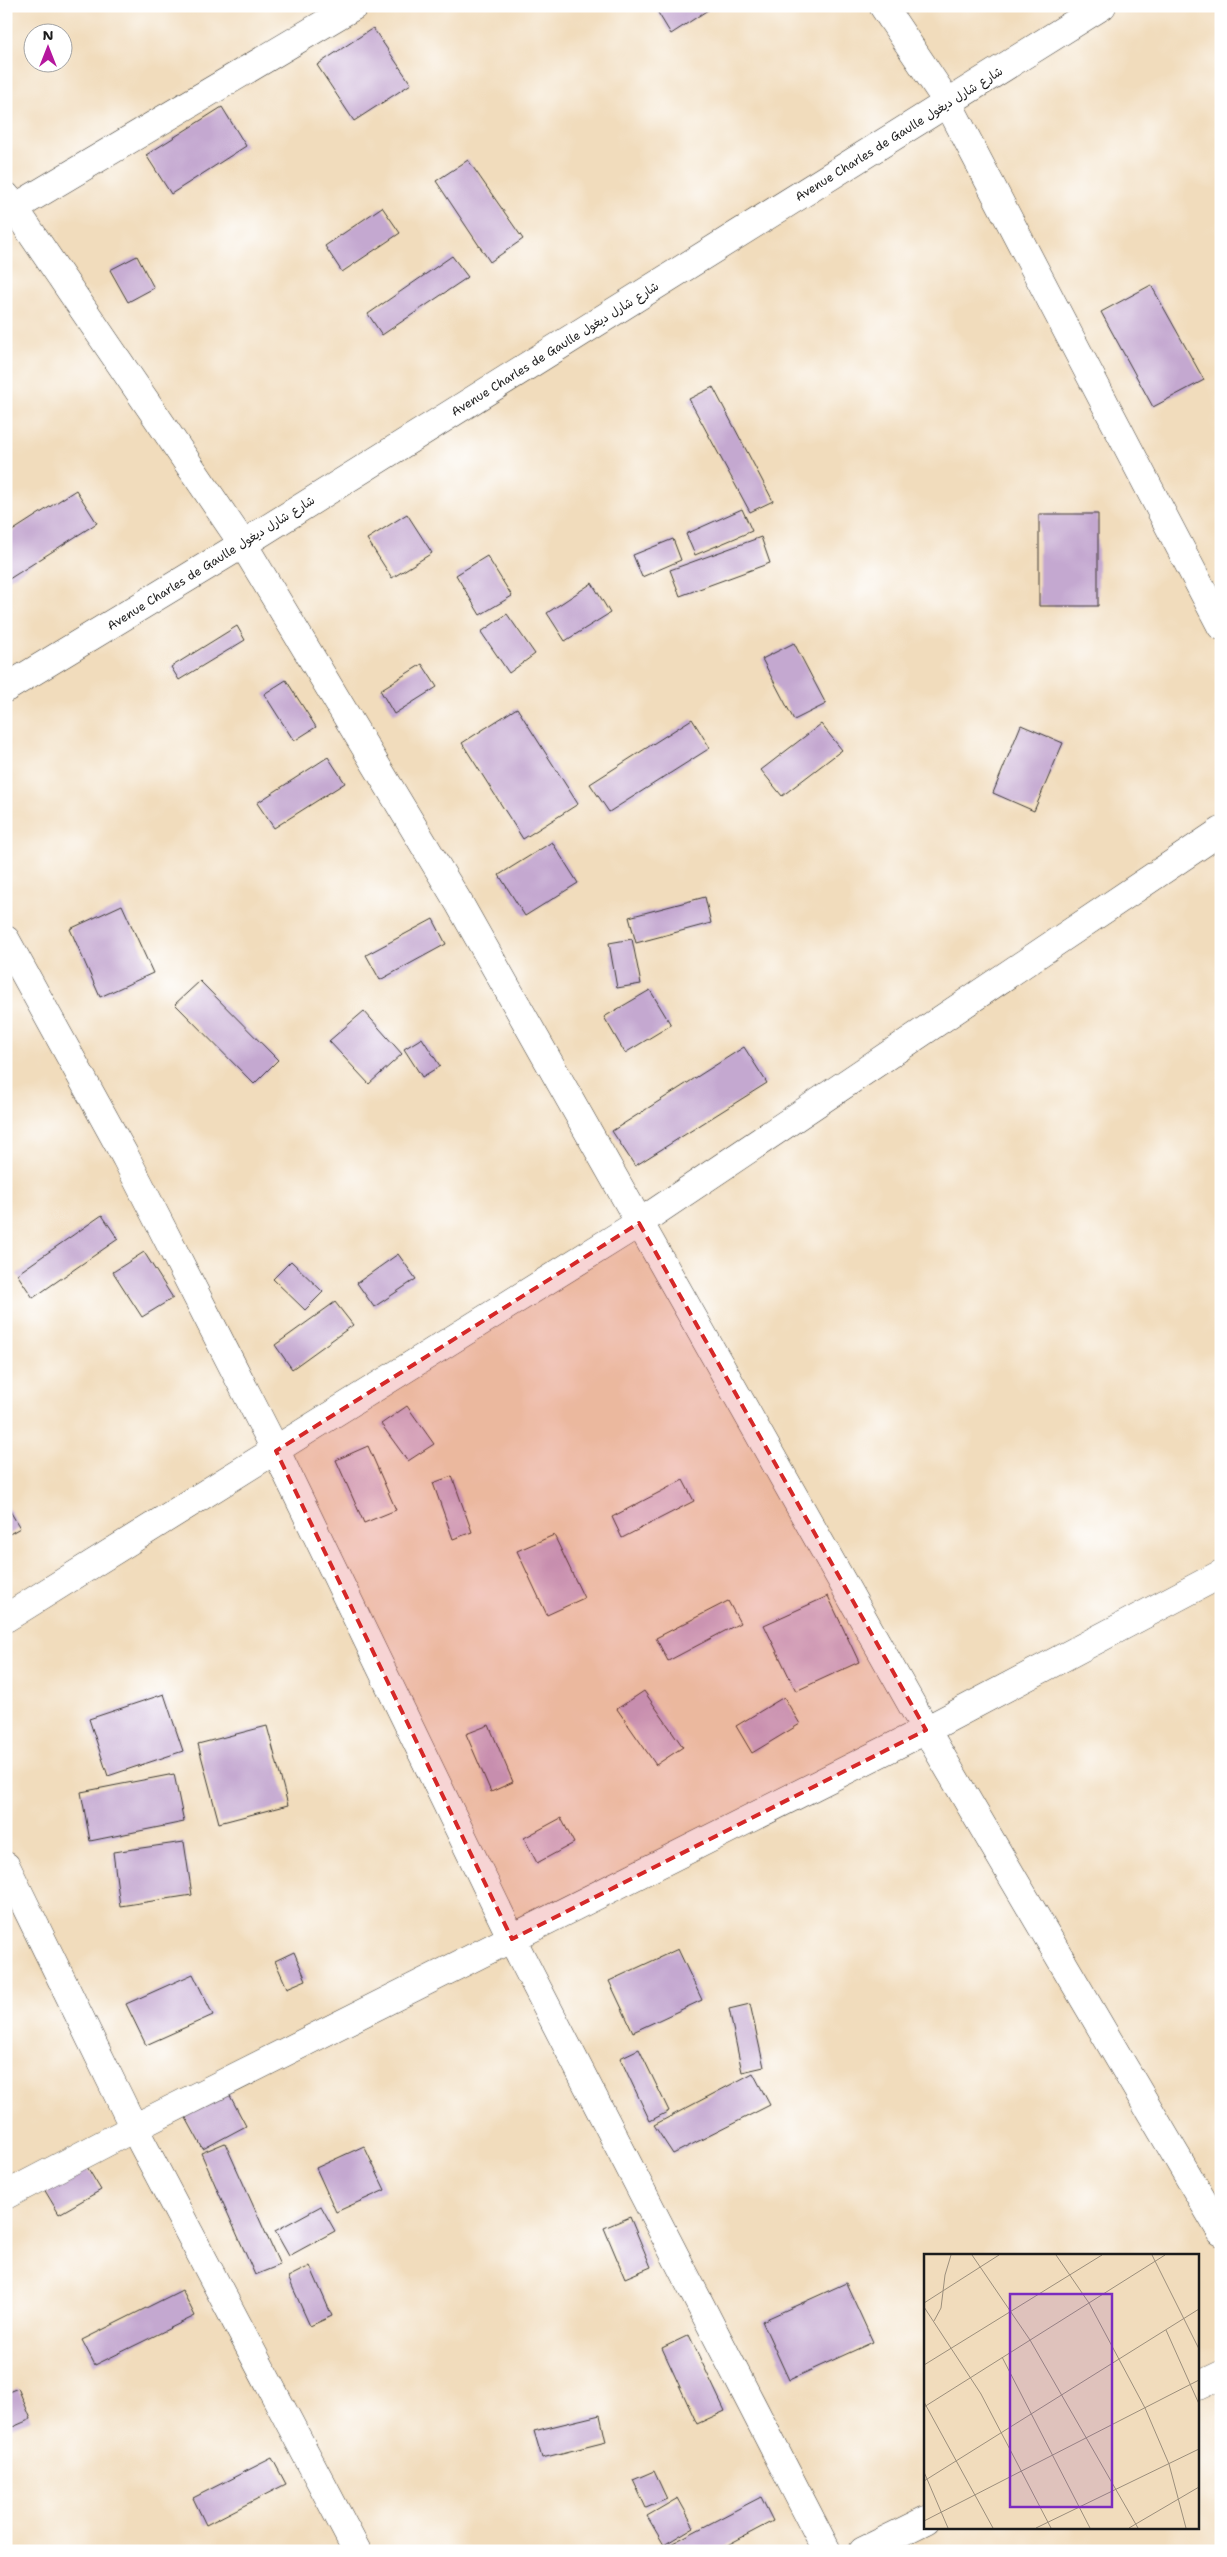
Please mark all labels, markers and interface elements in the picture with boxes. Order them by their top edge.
north arrow [22,22,72,72]
text: N [42,26,54,44]
street label: Avenue Charles de Gaulle شارع شارل ديغول [792,63,1006,206]
street label: Avenue Charles de Gaulle شارع شارل ديغول [448,278,662,421]
street label: Avenue Charles de Gaulle شارع شارل ديغول [104,492,318,635]
inset map [924,2254,1200,2530]

